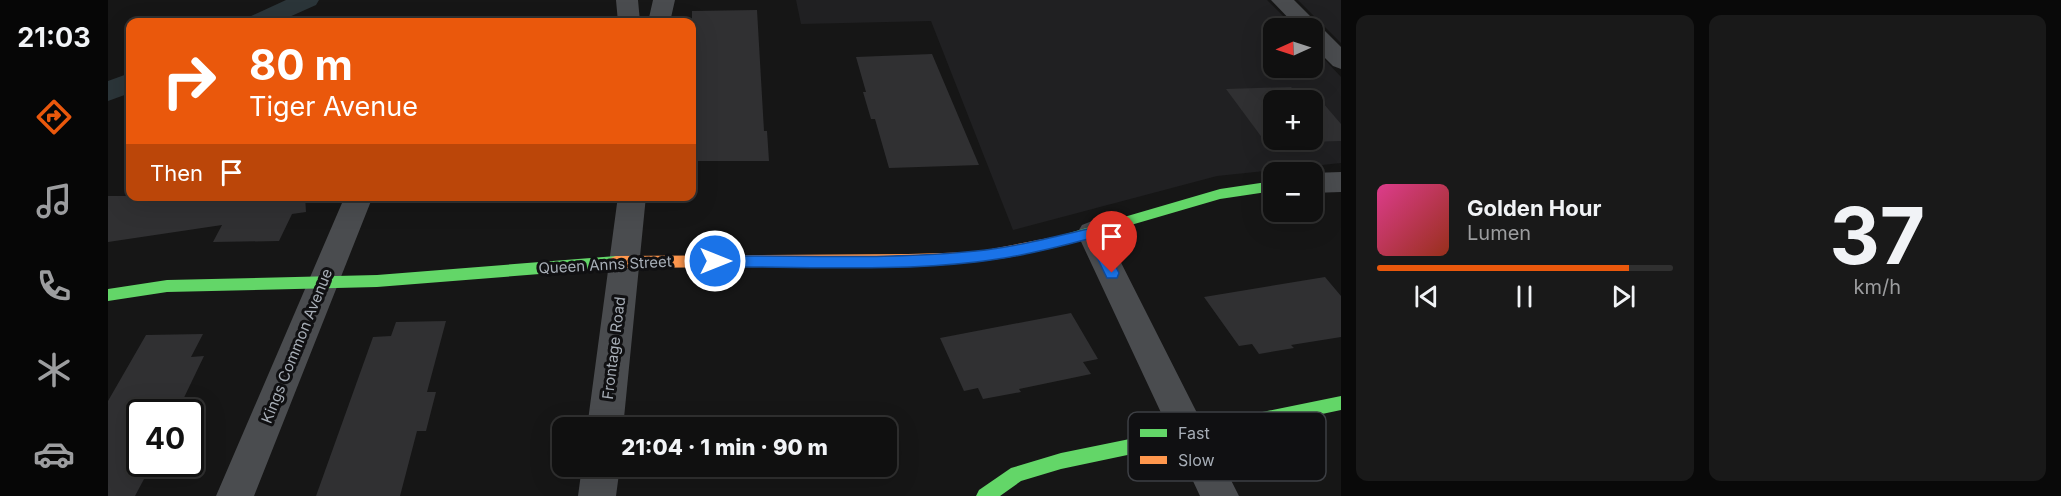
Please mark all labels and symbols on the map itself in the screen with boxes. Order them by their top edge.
north arrow [1263,18,1323,78]
pin [1086,211,1137,273]
position arrow [683,229,747,293]
street label: Queen Anns Street [538,252,672,277]
street label: Kings Common Avenue [257,266,336,426]
street label: Frontage Road [598,295,629,400]
speed limit sign: 40 [126,399,204,477]
legend [1128,412,1326,481]
text: Fast [1178,423,1210,443]
text: Slow [1178,450,1215,470]

